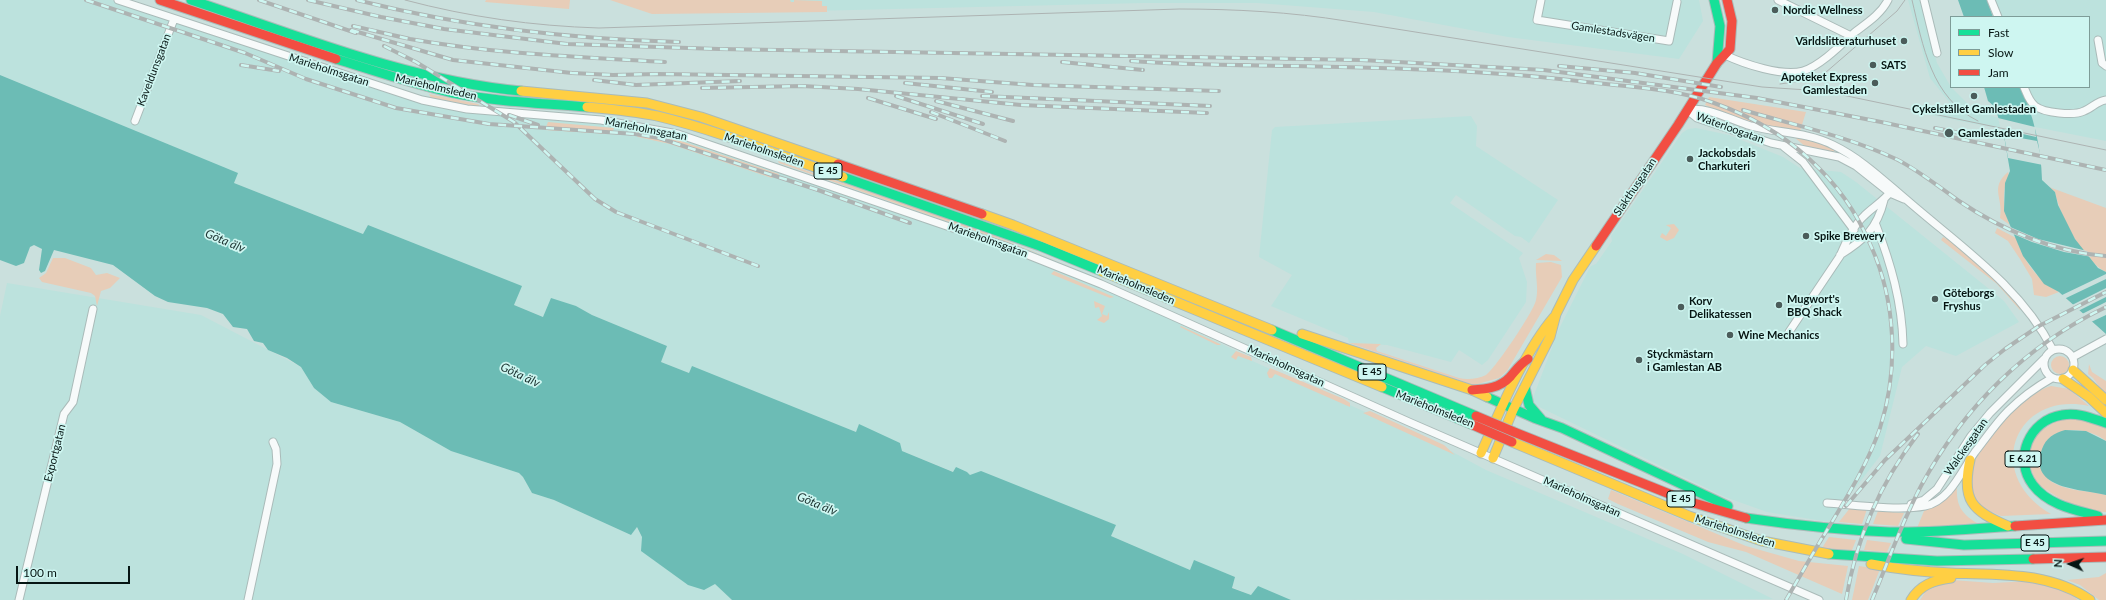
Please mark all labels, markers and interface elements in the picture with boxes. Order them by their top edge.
place label: Nordic Wellness [1783,3,1863,17]
marker: Nordic Wellness [1770,5,1780,15]
legend [1950,16,2090,88]
street label: Gamlestadsvägen [1570,19,1656,45]
text: Fast [1988,25,2009,40]
street label: Kaveldunsgatan [134,32,174,108]
place label: Världslitteraturhuset [1795,34,1896,48]
marker: Världslitteraturhuset [1899,36,1909,46]
text: Slow [1988,45,2013,60]
street label: Marieholmsgatan [287,51,371,89]
place label: SATS [1881,58,1906,72]
marker: SATS [1868,60,1878,70]
text: Jam [1988,65,2009,80]
place label: Apoteket Express Gamlestaden [1781,70,1867,96]
street label: Marieholmsleden [394,71,478,103]
marker: Apoteket Express Gamlestaden [1870,78,1880,88]
marker: Cykelstället Gamlestaden [1969,91,1979,101]
place label: Cykelstället Gamlestaden [1912,102,2036,116]
street label: Waterloogatan [1694,110,1766,146]
street label: Marieholmsgatan [604,115,688,143]
place label: Gamlestaden [1958,126,2022,140]
marker: Gamlestaden [1943,127,1955,139]
street label: Marieholmsleden [722,130,806,170]
place label: Jackobsdals Charkuteri [1698,146,1756,172]
marker: Jackobsdals Charkuteri [1685,154,1695,164]
street label: Slakthusgatan [1611,155,1659,219]
road number: E 45 [814,163,842,179]
street label: Marieholmsgatan [947,220,1029,260]
water label: Göta älv [203,226,247,256]
place label: Spike Brewery [1814,229,1885,243]
marker: Spike Brewery [1801,231,1811,241]
street label: Marieholmsleden [1095,263,1177,307]
place label: Göteborgs Fryshus [1943,286,1994,312]
place label: Mugwort's BBQ Shack [1787,292,1842,318]
place label: Korv Delikatessen [1689,294,1752,320]
marker: Göteborgs Fryshus [1930,294,1940,304]
marker: Mugwort's BBQ Shack [1774,300,1784,310]
marker: Korv Delikatessen [1676,302,1686,312]
place label: Wine Mechanics [1738,328,1819,342]
marker: Wine Mechanics [1725,330,1735,340]
street label: Marieholmsgatan [1245,342,1327,390]
place label: Styckmästarn i Gamlestan AB [1647,347,1722,373]
marker: Styckmästarn i Gamlestan AB [1634,355,1644,365]
water label: Göta älv [498,360,542,390]
road number: E 45 [1358,364,1386,380]
street label: Marieholmsleden [1394,387,1476,431]
street label: Walckesgatan [1942,416,1990,478]
street label: Exportgatan [41,423,69,483]
road number: E 6.21 [2005,451,2041,467]
street label: Marieholmsgatan [1541,474,1623,520]
water label: Göta älv [795,489,839,519]
road number: E 45 [1667,491,1695,507]
street label: Marieholmsleden [1693,512,1777,550]
road number: E 45 [2021,535,2049,551]
north arrow [2050,544,2090,584]
scale bar [18,558,132,584]
text: N [2051,559,2064,568]
text: 100 m [23,565,57,580]

